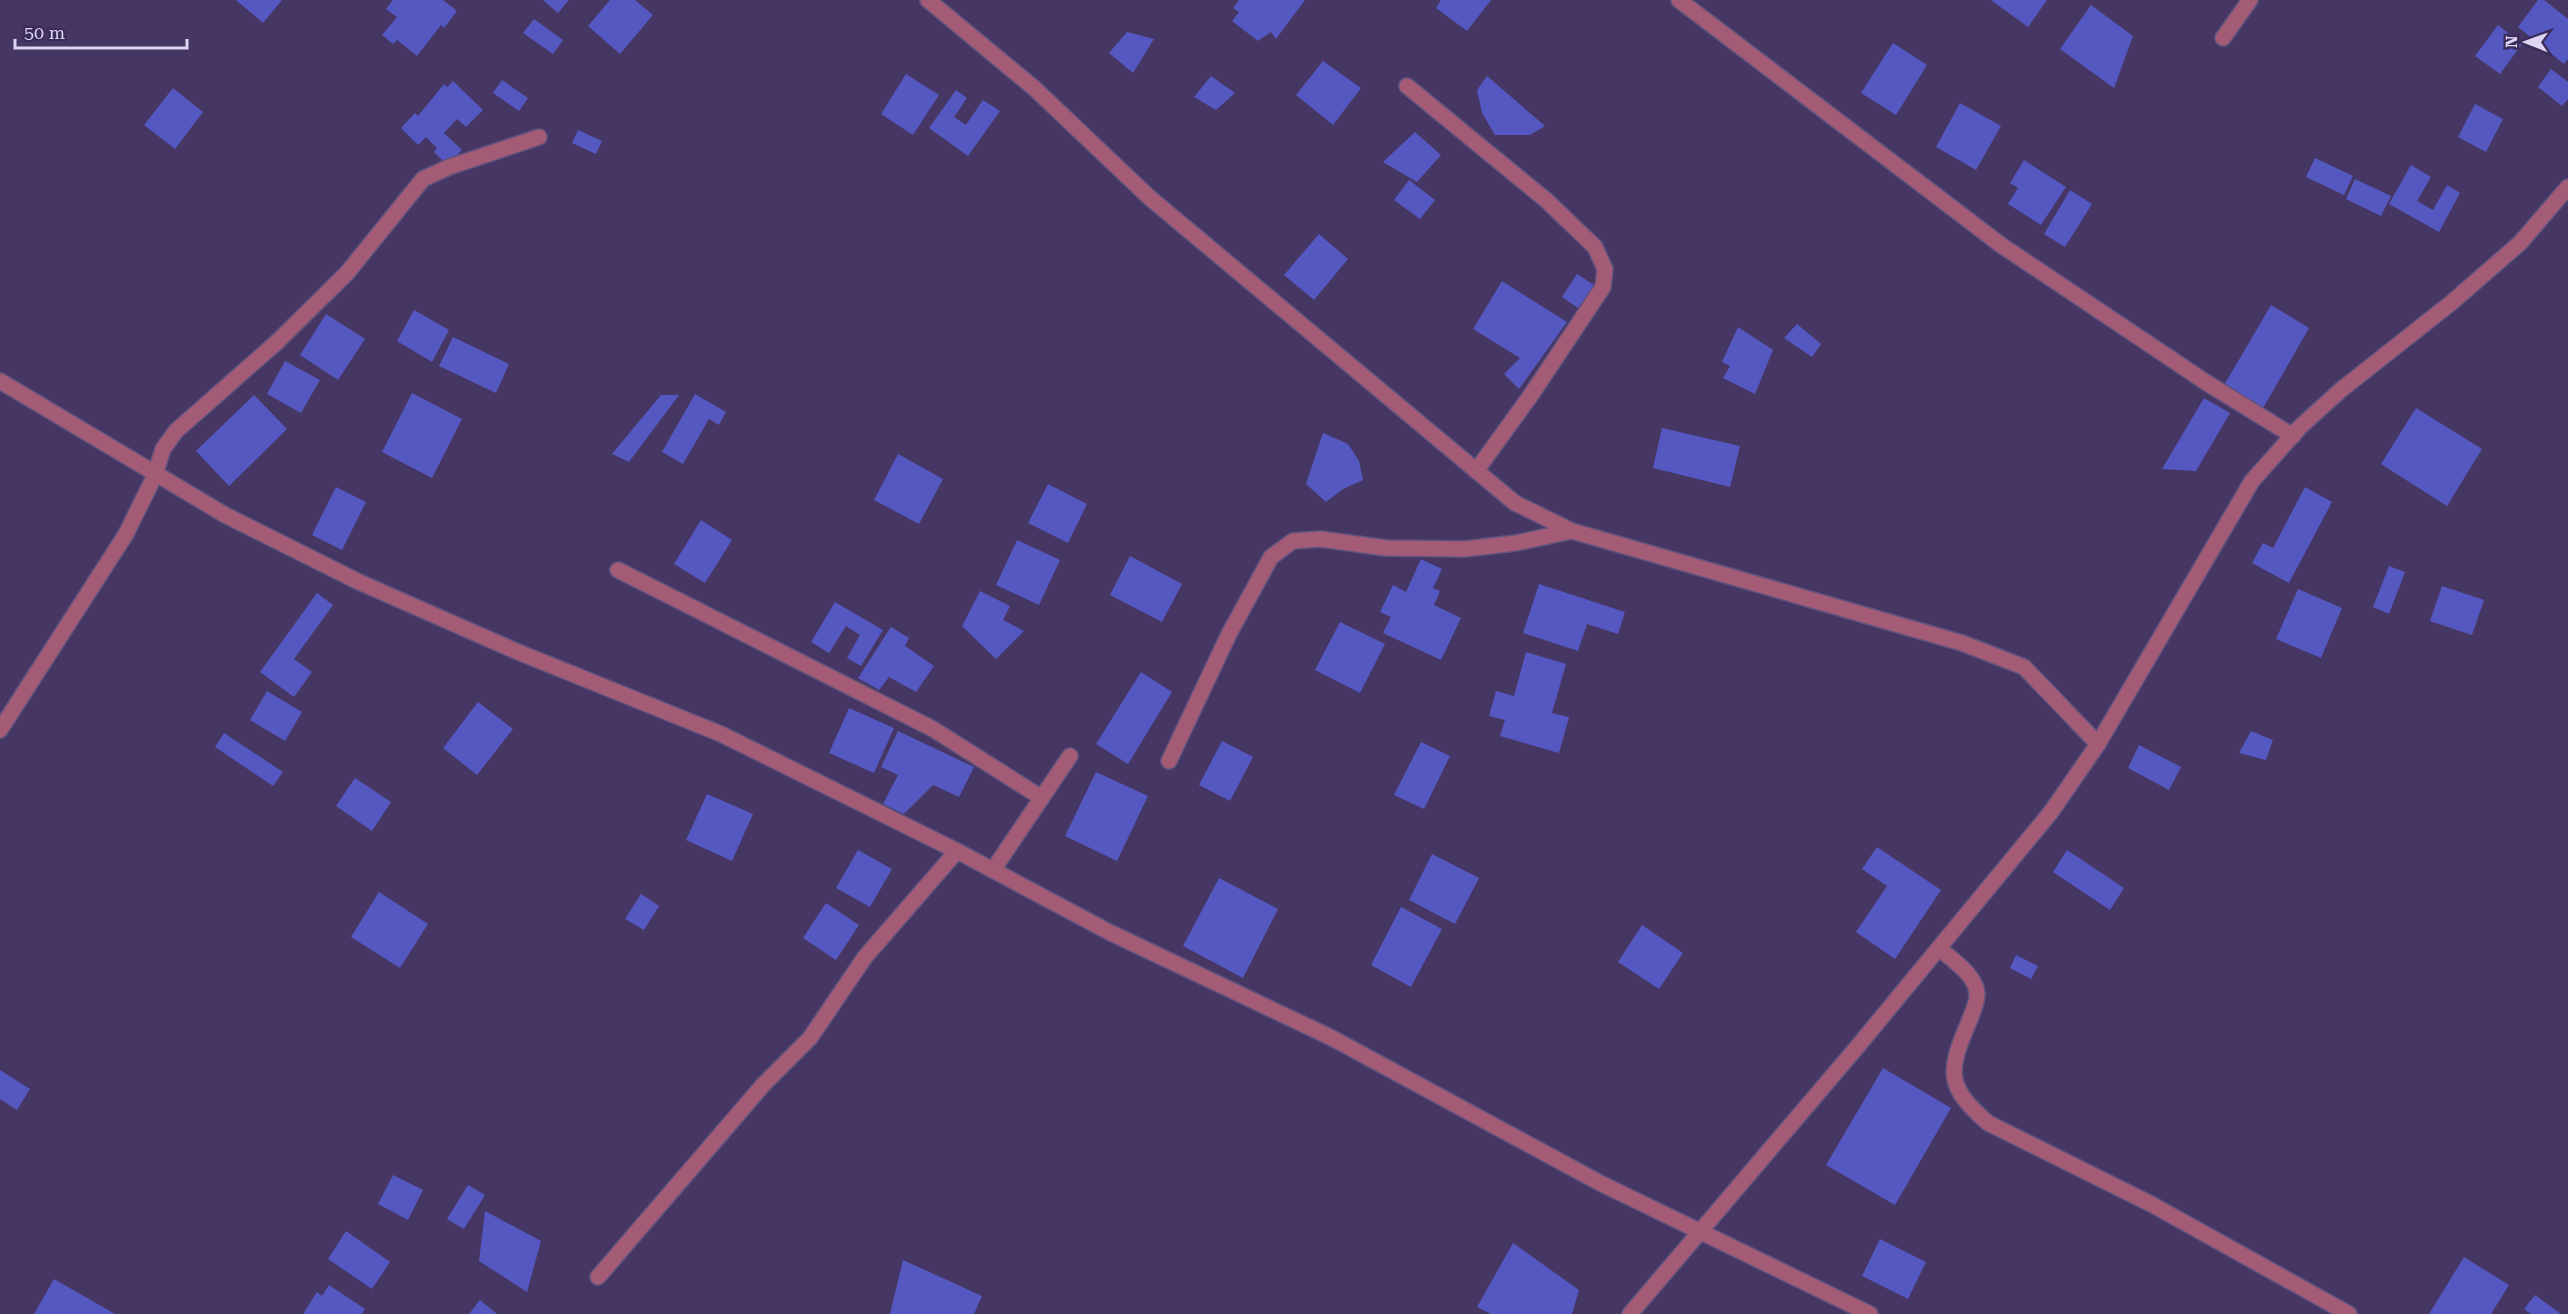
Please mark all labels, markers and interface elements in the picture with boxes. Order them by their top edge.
scale bar [15,12,188,50]
north arrow [2496,12,2556,72]
text: 50 m [24,22,65,43]
text: N [2502,35,2521,48]

